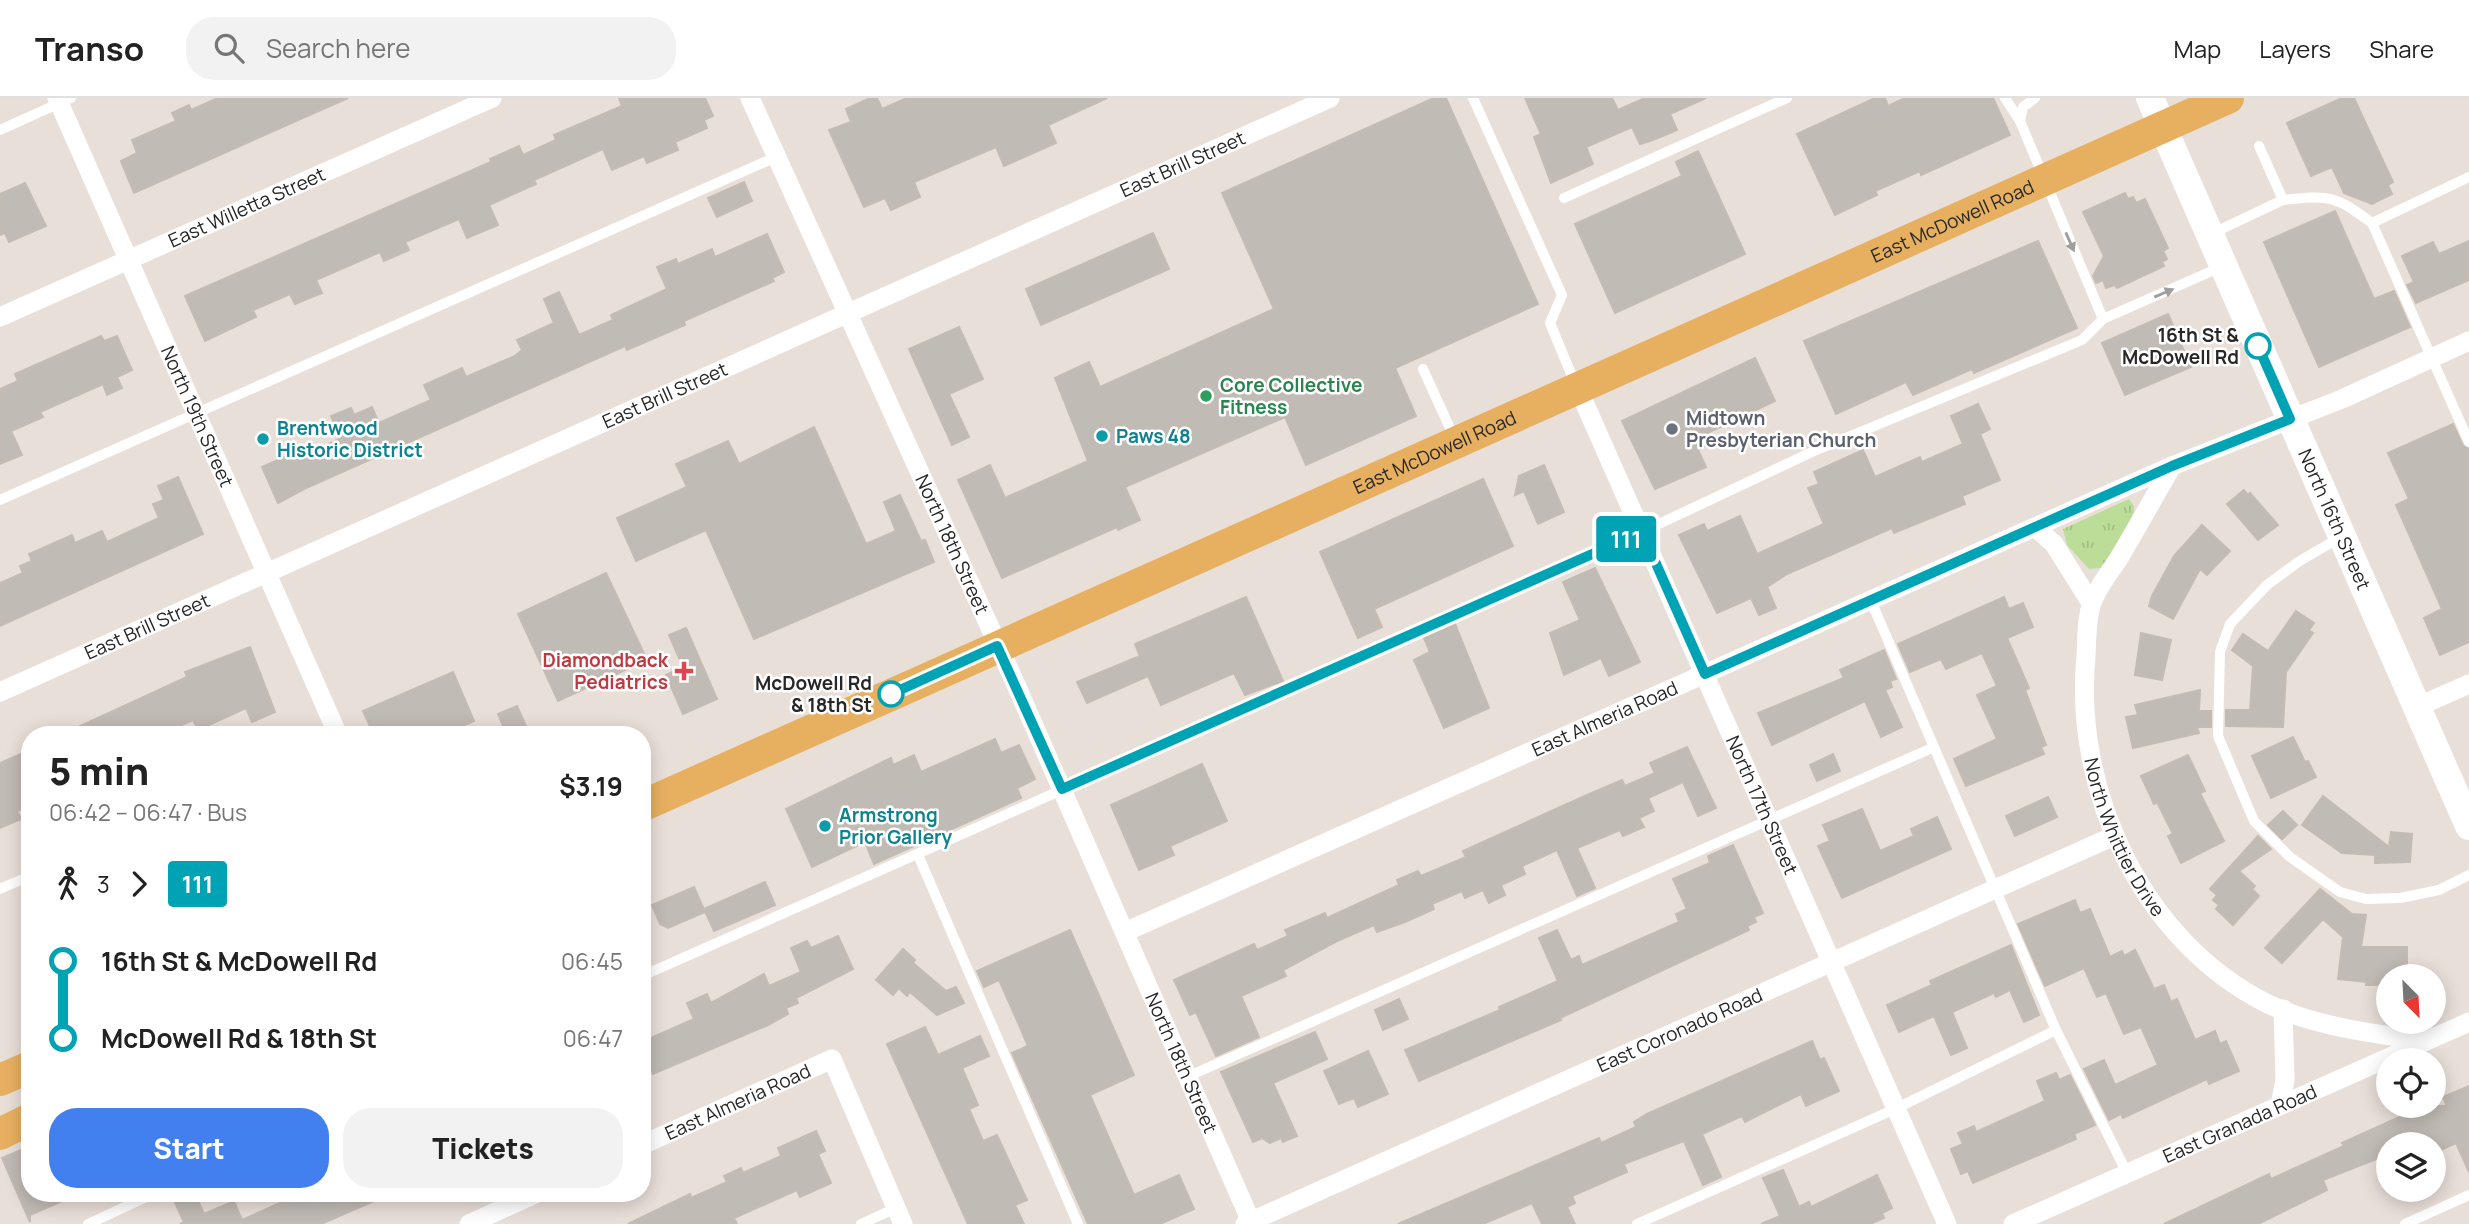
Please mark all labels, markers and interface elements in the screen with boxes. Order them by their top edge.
search box [186,17,676,80]
text: Transo [35,26,144,71]
icon: search [210,29,248,67]
text: Search here [266,30,411,66]
text: Map [2174,32,2221,65]
text: Layers [2259,32,2331,65]
text: Share [2369,32,2434,65]
street label: East Brill Street [1116,125,1249,203]
street label: East Willetta Street [164,161,329,253]
street label: East McDowell Road [1867,173,2038,269]
one-way arrow [2065,232,2076,253]
one-way arrow [2154,287,2174,299]
place label: 16th St & McDowell Rd [2122,322,2239,370]
marker: 16th St & McDowell Rd [2245,333,2271,359]
street label: North 19th Street [155,342,240,491]
street label: East Brill Street [598,356,731,434]
place label: Core Collective Fitness [1220,372,1362,420]
marker: Core Collective Fitness [1198,388,1214,404]
street label: East McDowell Road [1349,404,1520,500]
place label: Midtown Presbyterian Church [1686,405,1876,453]
place label: Brentwood Historic District [277,415,423,463]
marker: Midtown Presbyterian Church [1664,421,1680,437]
place label: Paws 48 [1116,423,1191,449]
marker: Paws 48 [1094,428,1110,444]
marker: Brentwood Historic District [255,431,271,447]
street label: North 16th Street [2292,445,2377,594]
street label: North 18th Street [909,470,995,618]
line badge: 111 [1586,516,1666,562]
text: 111 [1610,522,1642,555]
street label: East Brill Street [80,587,214,666]
place label: Diamondback Pediatrics [542,647,669,695]
marker: Diamondback Pediatrics [674,661,694,681]
place label: McDowell Rd & 18th St [755,670,872,718]
street label: East Almeria Road [1528,675,1682,762]
marker: McDowell Rd & 18th St [878,681,904,707]
street label: North 17th Street [1720,731,1804,879]
text: 5 min [49,744,149,796]
street label: North Whittier Drive [2078,755,2171,922]
text: $3.19 [559,768,623,804]
text: 06:42 – 06:47 · Bus [49,796,247,828]
place label: Armstrong Prior Gallery [839,802,952,850]
marker: Armstrong Prior Gallery [817,818,833,834]
icon: walk [49,865,87,903]
icon: forward [120,865,158,903]
text: 111 [182,867,213,900]
text: 3 [97,868,110,900]
text: 16th St & McDowell Rd [101,943,377,979]
text: 06:45 [561,945,623,977]
north arrow [2376,964,2446,1034]
map controls [2376,964,2446,1202]
street label: East Coronado Road [1593,982,1767,1078]
street label: North 18th Street [1139,989,1224,1137]
text: McDowell Rd & 18th St [101,1020,377,1056]
text: 06:47 [563,1022,623,1054]
button: locate [2376,1048,2446,1118]
street label: East Almeria Road [661,1057,815,1146]
street label: East Granada Road [2159,1078,2321,1169]
button: Start [49,1108,329,1188]
button: Tickets [343,1108,623,1188]
button: layers [2376,1132,2446,1202]

